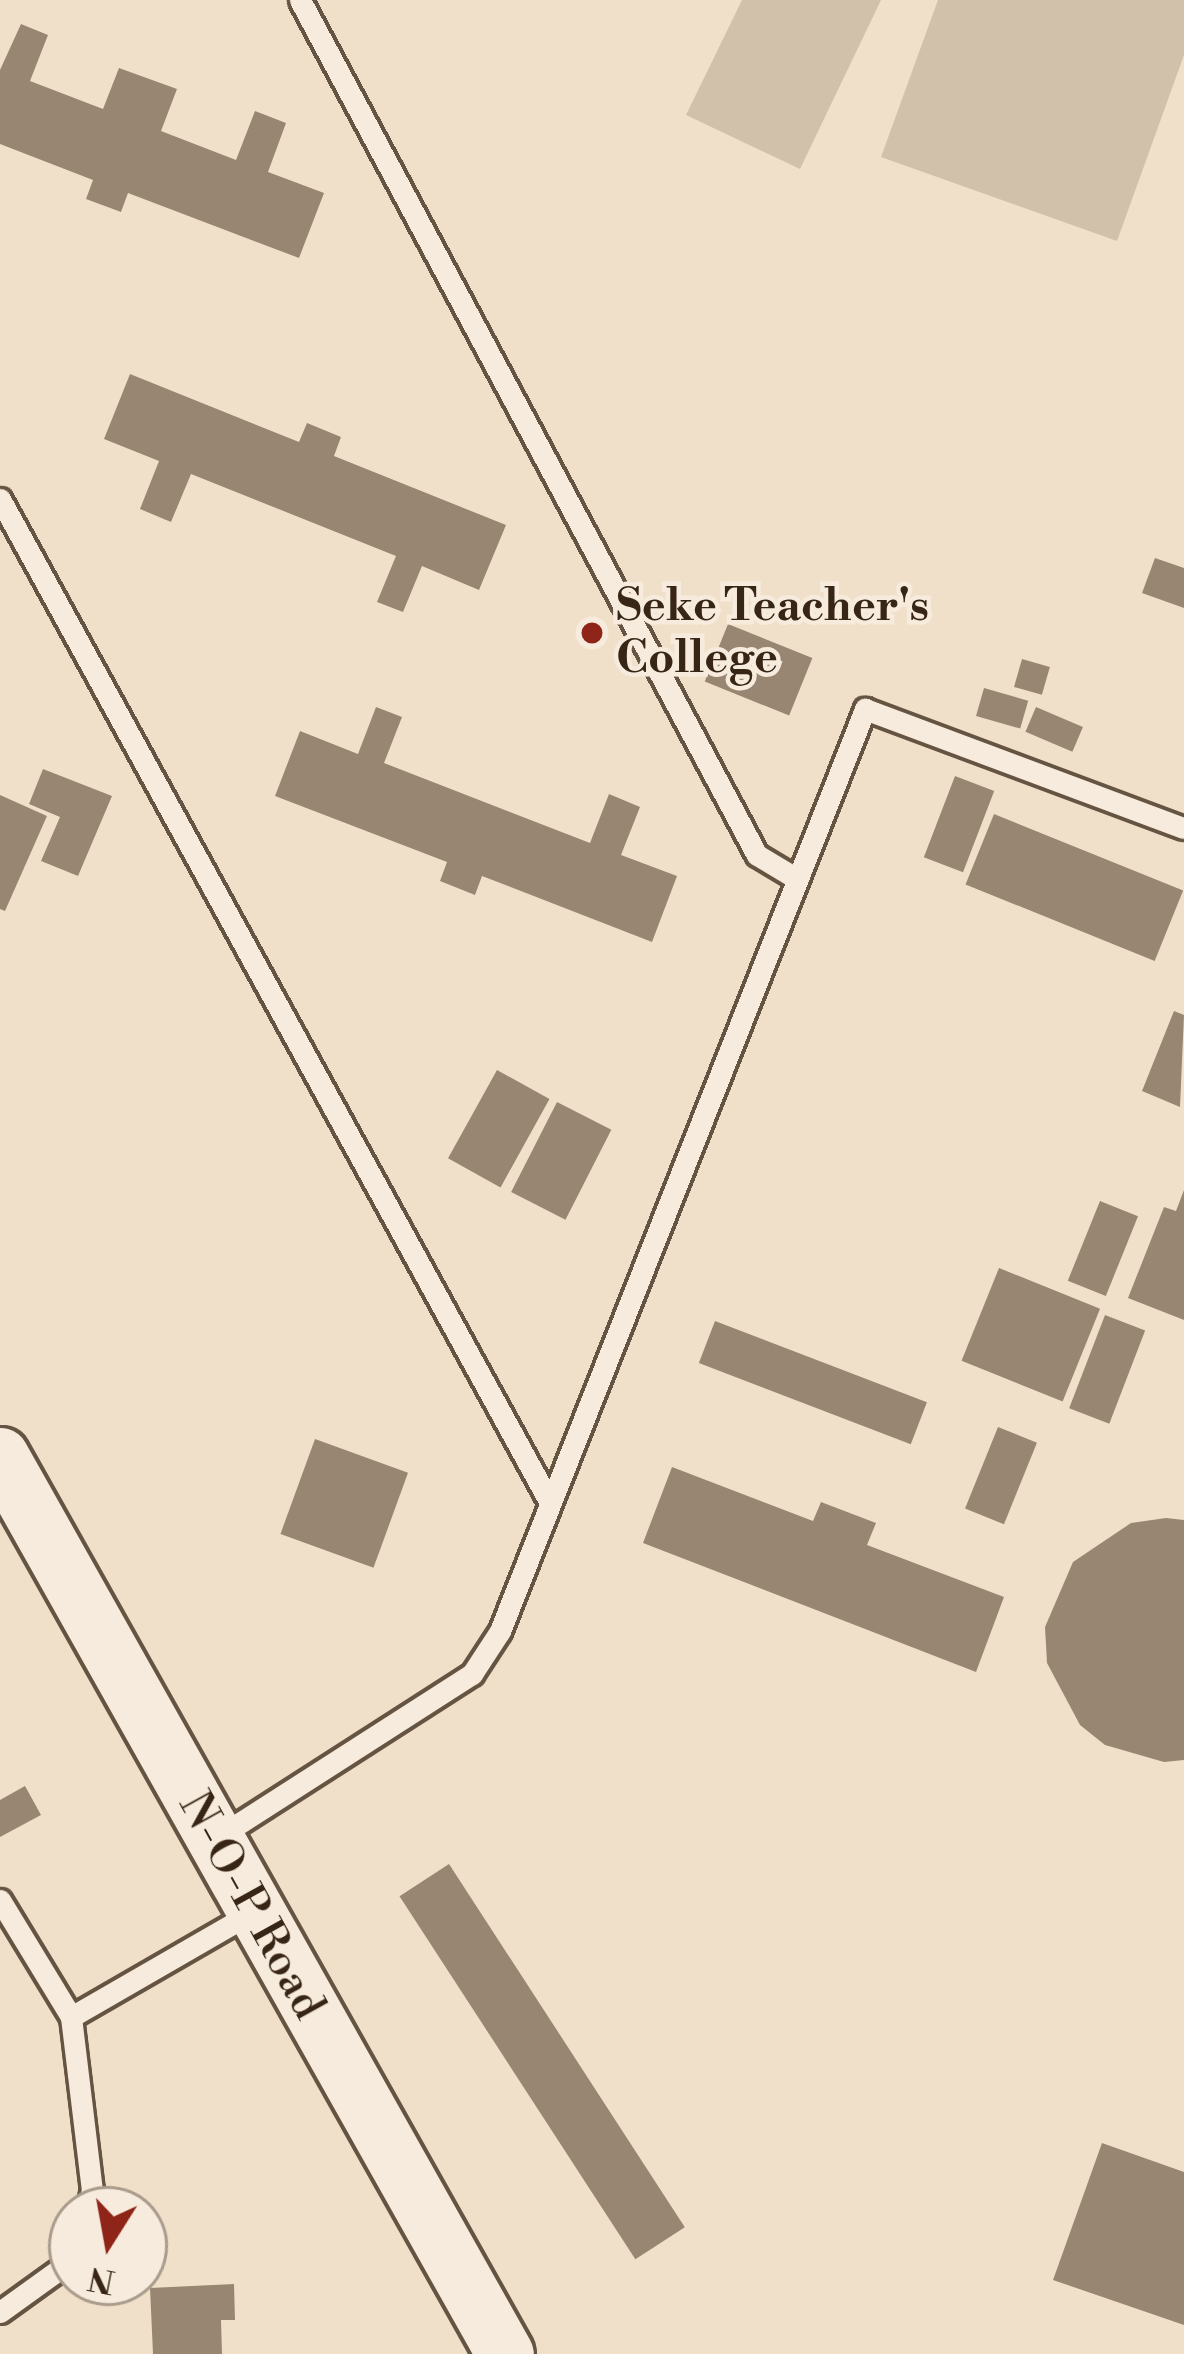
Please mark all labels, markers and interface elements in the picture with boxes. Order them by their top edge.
place label: Seke Teacher's College [616,580,929,686]
marker: Seke Teacher's College [579,620,605,646]
street label: N-O-P Road [167,1783,335,2029]
north arrow [48,2186,168,2306]
text: N [85,2256,118,2302]

